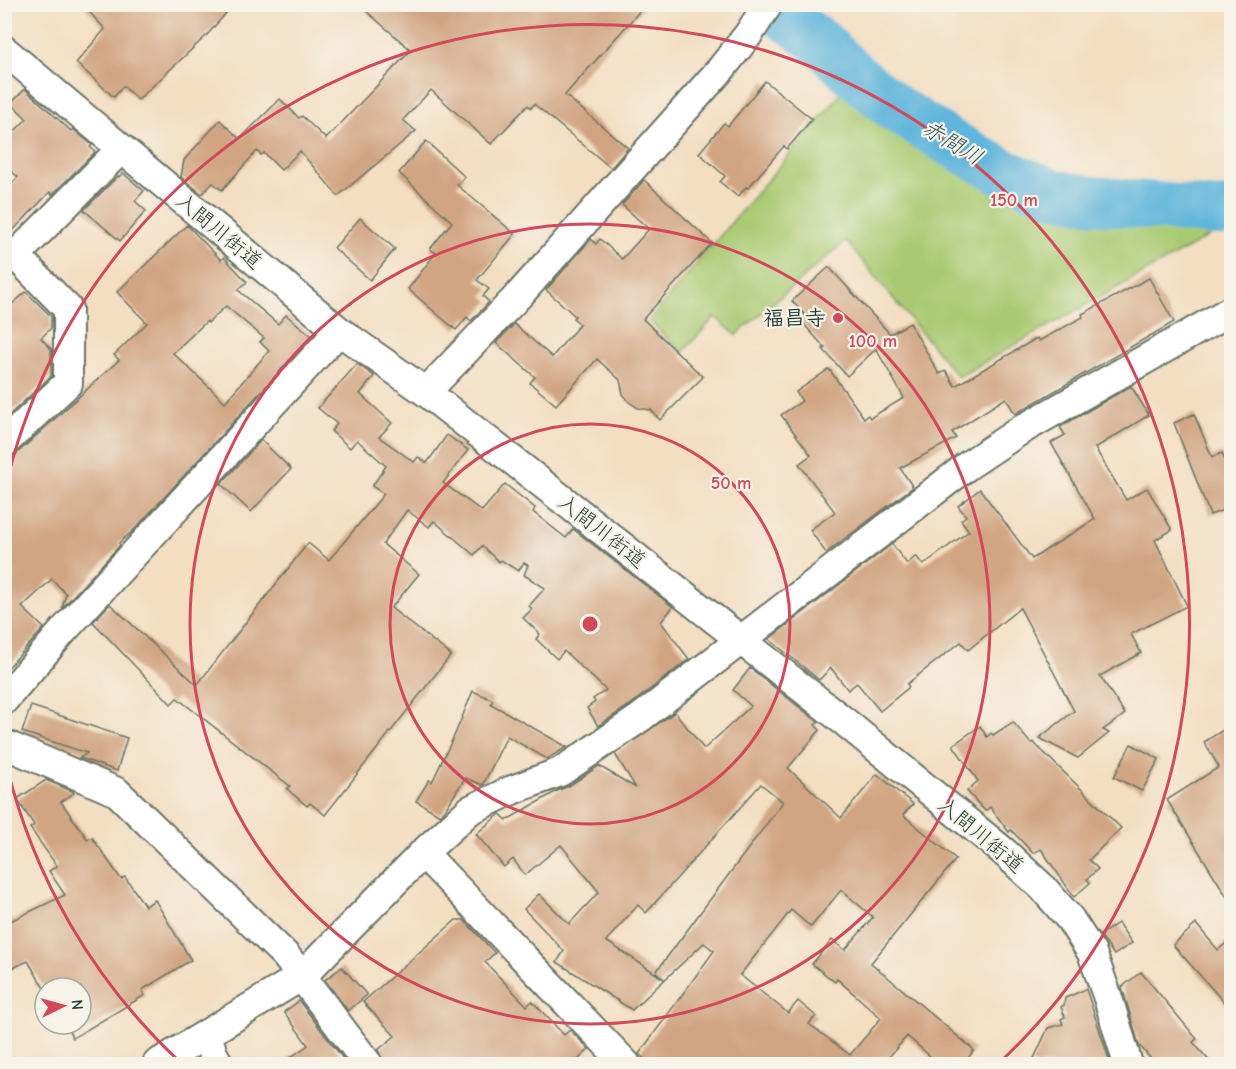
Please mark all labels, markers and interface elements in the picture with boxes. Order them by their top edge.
water label: 赤間川 [917,115,987,171]
street label: 入間川街道 [171,188,267,274]
text: 150 m [990,190,1038,211]
place label: 福昌寺 [763,306,826,330]
marker: 福昌寺 [831,311,845,325]
text: 100 m [849,331,897,352]
text: 50 m [711,473,751,494]
street label: 入間川街道 [553,489,651,573]
centre of rings [580,614,600,634]
street label: 入間川街道 [933,792,1029,878]
north arrow [33,976,93,1036]
text: N [68,999,86,1011]

